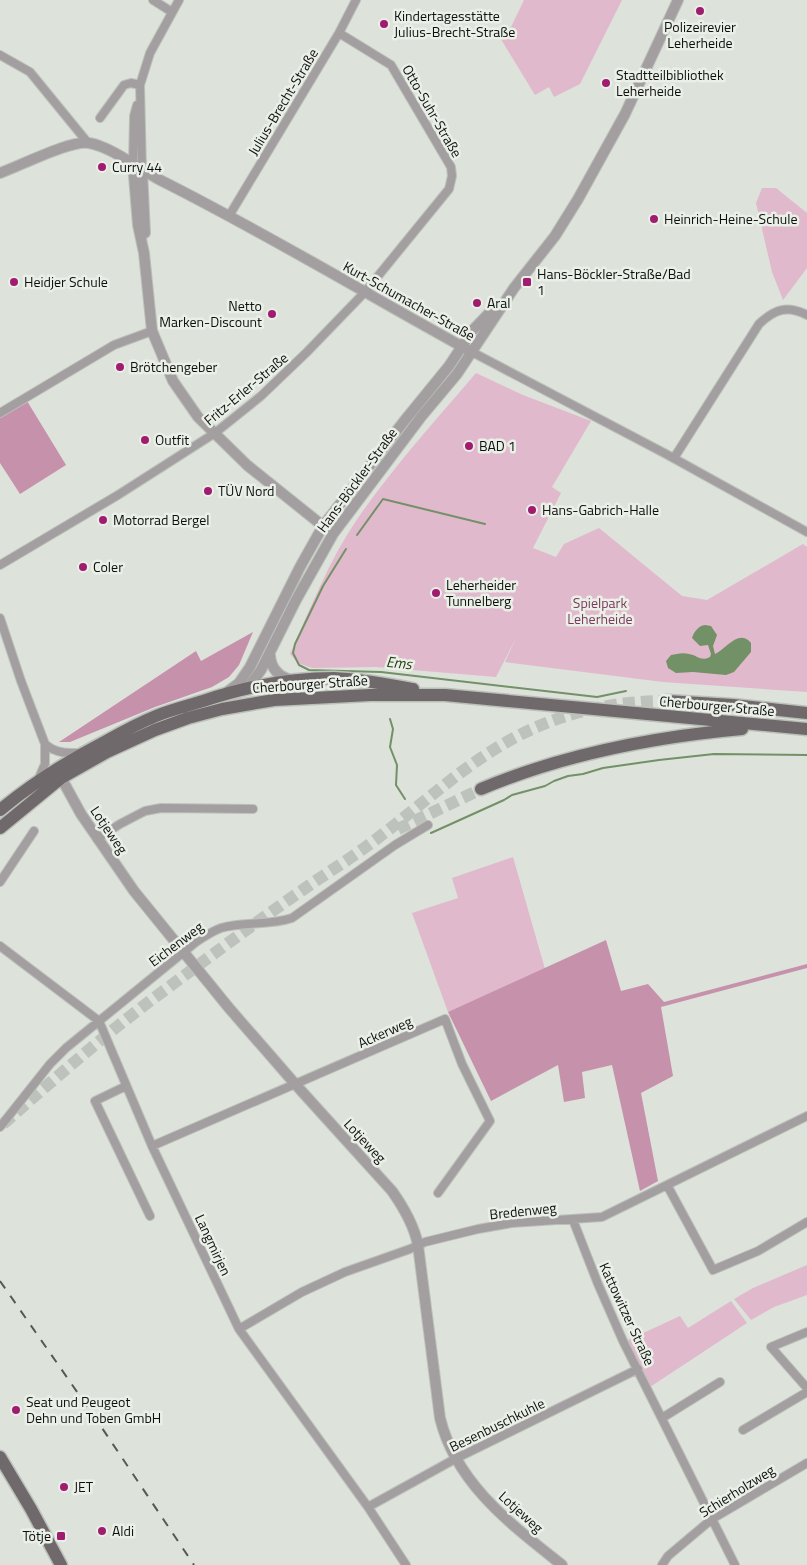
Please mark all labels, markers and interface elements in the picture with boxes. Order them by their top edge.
place label: Kindertagesstätte Julius-Brecht-Straße [394,5,515,42]
marker: Polizeirevier Leherheide [694,5,706,17]
place label: Polizeirevier Leherheide [664,16,736,53]
marker: Kindertagesstätte Julius-Brecht-Straße [378,18,390,30]
street label: Julius-Brecht-Straße [242,44,323,159]
street label: Otto-Suhr-Straße [397,60,468,161]
place label: Stadtteilbibliothek Leherheide [616,64,724,101]
marker: Stadtteilbibliothek Leherheide [600,77,612,89]
place label: Curry 44 [112,156,162,177]
marker: Curry 44 [96,161,108,173]
place label: Heinrich-Heine-Schule [664,208,798,229]
marker: Heinrich-Heine-Schule [648,213,660,225]
street label: Kurt-Schumacher-Straße [340,256,479,346]
place label: Hans-Böckler-Straße/Bad 1 [537,263,691,300]
place label: Heidjer Schule [24,271,108,292]
marker: Heidjer Schule [8,276,20,288]
marker: Hans-Böckler-Straße/Bad 1 [521,276,533,288]
place label: Aral [487,292,510,313]
place label: Netto Marken-Discount [159,295,262,332]
marker: Aral [471,297,483,309]
marker: Netto Marken-Discount [266,308,278,320]
street label: Fritz-Erler-Straße [199,347,292,430]
place label: Brötchengeber [130,356,217,377]
marker: Brötchengeber [114,361,126,373]
street label: Hans-Böckler-Straße [311,423,402,536]
place label: Outfit [155,429,189,450]
marker: Outfit [139,434,151,446]
place label: BAD 1 [479,435,516,456]
marker: BAD 1 [463,440,475,452]
place label: TÜV Nord [218,480,274,501]
marker: TÜV Nord [202,485,214,497]
place label: Hans-Gabrich-Halle [542,499,659,520]
marker: Hans-Gabrich-Halle [526,504,538,516]
place label: Motorrad Bergel [113,509,209,530]
marker: Motorrad Bergel [97,514,109,526]
place label: Coler [93,556,123,577]
marker: Coler [77,561,89,573]
place label: Leherheider Tunnelberg [446,574,516,611]
marker: Leherheider Tunnelberg [430,587,442,599]
park label: Spielpark Leherheide [567,592,633,629]
water label: Ems [385,650,415,675]
street label: Cherbourger Straße [252,669,368,698]
street label: Cherbourger Straße [659,690,775,721]
street label: Lotjeweg [86,802,133,858]
street label: Eichenweg [144,916,207,971]
street label: Ackerweg [354,1010,415,1053]
street label: Lotjeweg [339,1114,391,1168]
street label: Bredenweg [488,1197,557,1224]
street label: Langmirjen [190,1211,237,1279]
street label: Kattowitzer Straße [594,1259,661,1369]
place label: Seat und Peugeot Dehn und Toben GmbH [26,1391,161,1428]
street label: Besenbuschkuhle [446,1392,548,1457]
marker: Seat und Peugeot Dehn und Toben GmbH [10,1404,22,1416]
street label: Schierholzweg [695,1459,779,1522]
place label: JET [74,1476,94,1497]
marker: JET [58,1481,70,1493]
street label: Lotjeweg [494,1486,548,1537]
place label: Aldi [112,1520,134,1541]
place label: Tötje [23,1525,51,1546]
marker: Aldi [96,1525,108,1537]
marker: Tötje [55,1530,67,1542]

